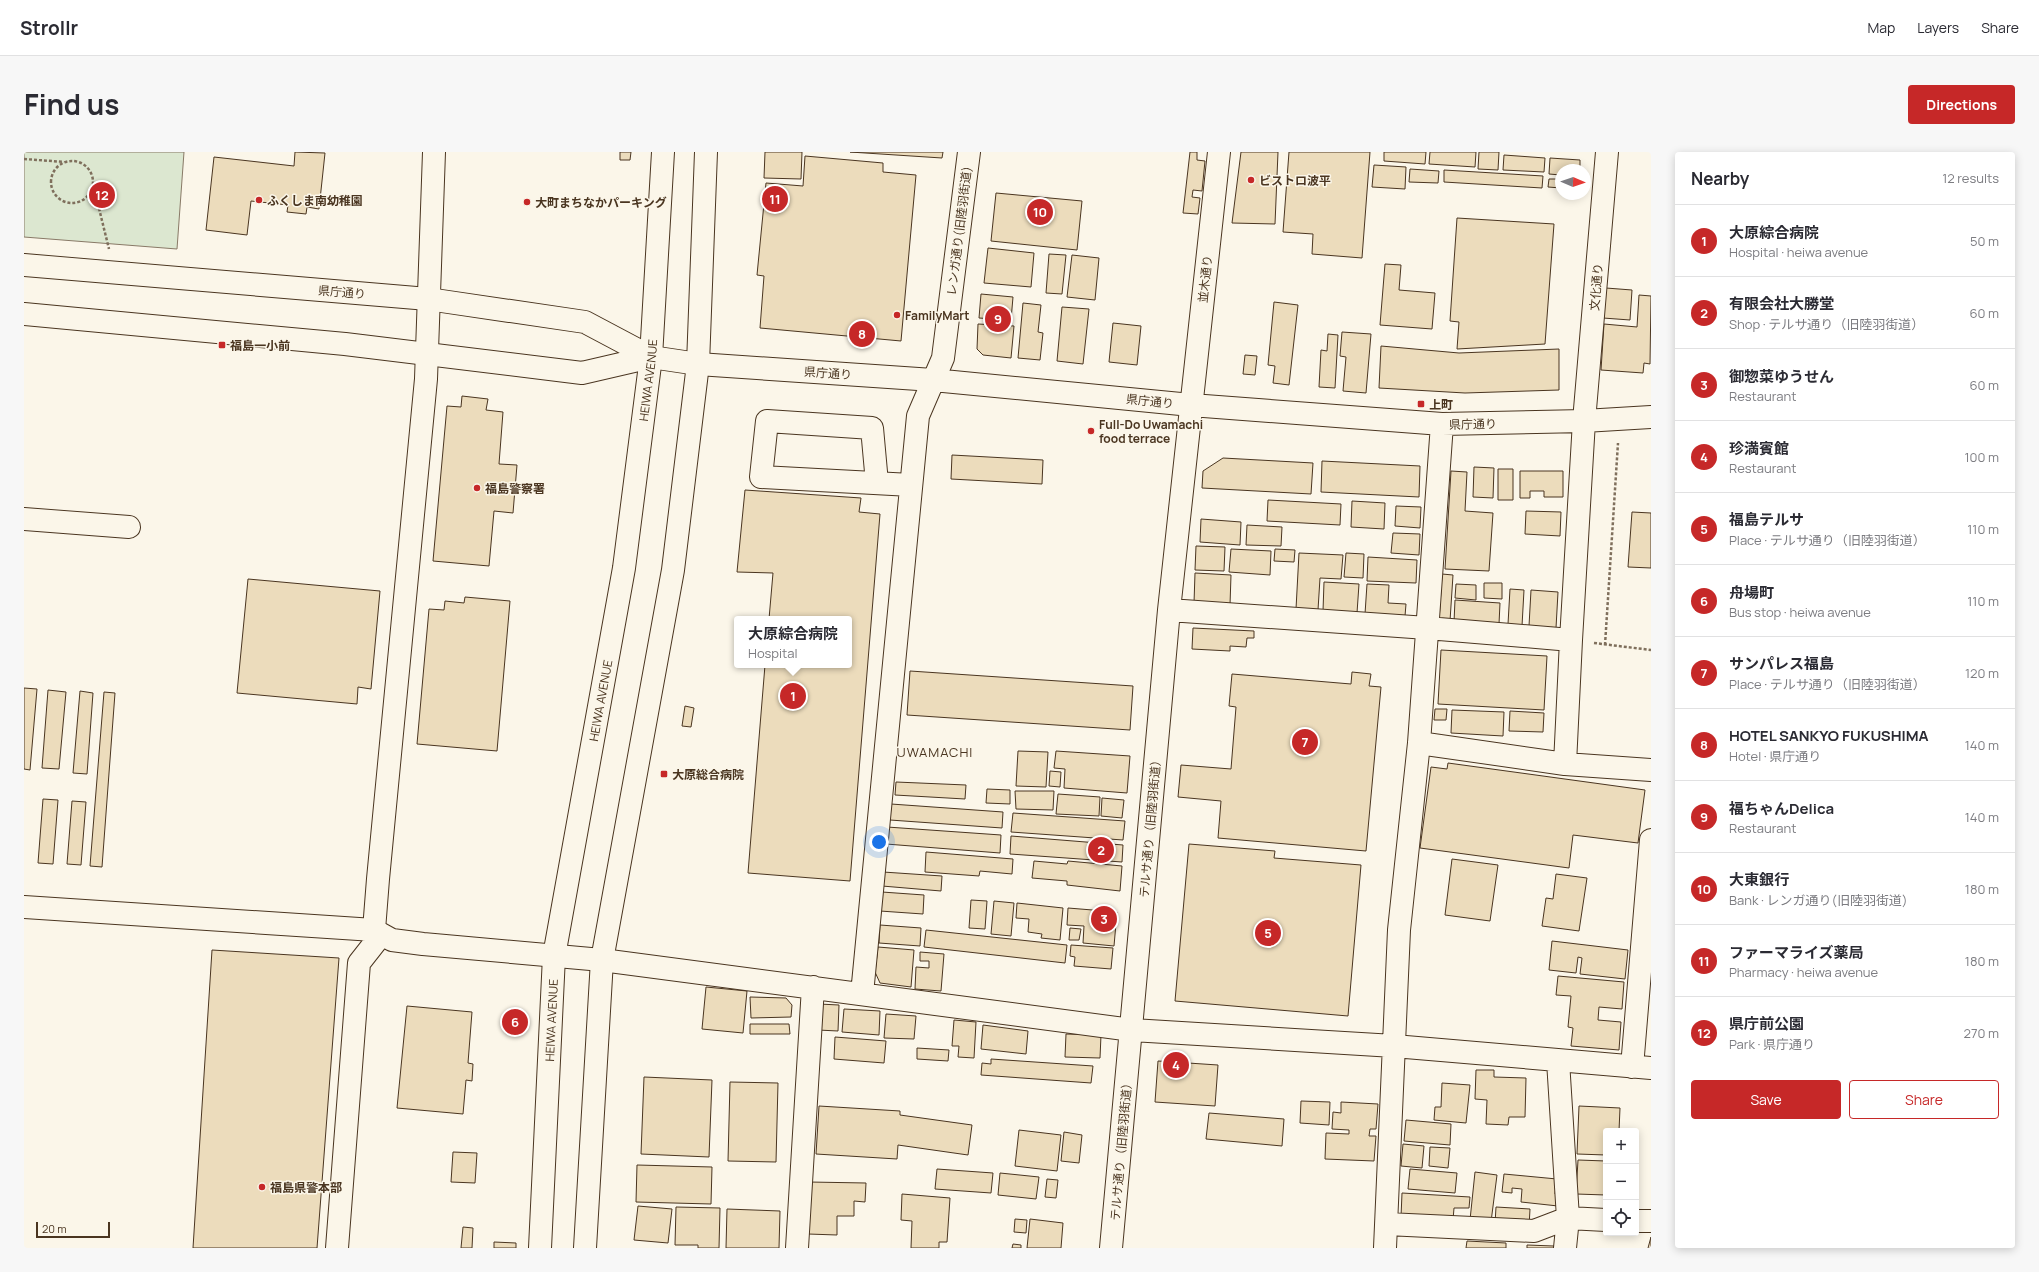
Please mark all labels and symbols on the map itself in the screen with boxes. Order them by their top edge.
north arrow [1555,164,1591,200]
street label: レンガ通り(旧陸羽街道) [943,165,975,297]
place label: ビストロ波平 [1259,172,1331,189]
marker: ビストロ波平 [1246,175,1256,185]
pin: 12 [89,180,115,210]
pin: 11 [762,184,788,214]
place label: ふくしま南幼稚園 [267,192,363,209]
place label: 大町まちなかパーキング [535,194,667,211]
marker: ふくしま南幼稚園 [254,195,264,205]
marker: 大町まちなかパーキング [522,197,532,207]
pin: 10 [1027,197,1053,227]
street label: 並木通り [1194,254,1216,304]
street label: 文化通り [1585,262,1607,312]
street label: 県庁通り [317,281,367,303]
pin: 9 [985,304,1011,334]
place label: FamilyMart [905,307,969,324]
marker: FamilyMart [892,310,902,320]
pin: 8 [849,319,875,349]
place label: 福島一小前 [230,337,290,354]
street label: HEIWA AVENUE [634,338,661,422]
marker: 福島一小前 [217,340,227,350]
street label: 県庁通り [803,363,853,383]
street label: 県庁通り [1125,390,1175,412]
place label: 上町 [1429,396,1453,413]
marker: 上町 [1416,399,1426,409]
street label: 県庁通り [1449,415,1497,433]
place label: Full-Do Uwamachi food terrace [1099,416,1203,447]
marker: Full-Do Uwamachi food terrace [1086,426,1096,436]
place label: 福島警察署 [485,480,545,497]
marker: 福島警察署 [472,483,482,493]
street label: HEIWA AVENUE [584,658,616,743]
pin: 1 [780,681,806,711]
pin: 7 [1292,727,1318,757]
district label: UWAMACHI [897,743,973,761]
street label: テルサ通り（旧陸羽街道） [1135,754,1165,898]
place label: 大原総合病院 [672,766,744,783]
marker: 大原総合病院 [659,769,669,779]
your location [869,832,889,852]
pin: 2 [1088,835,1114,865]
pin: 3 [1091,904,1117,934]
pin: 5 [1255,918,1281,948]
street label: HEIWA AVENUE [540,978,561,1062]
pin: 6 [502,1007,528,1037]
pin: 4 [1163,1050,1189,1080]
street label: テルサ通り（旧陸羽街道） [1106,1077,1136,1221]
place label: 福島県警本部 [270,1179,342,1196]
marker: 福島県警本部 [257,1182,267,1192]
scale bar [36,1220,110,1239]

